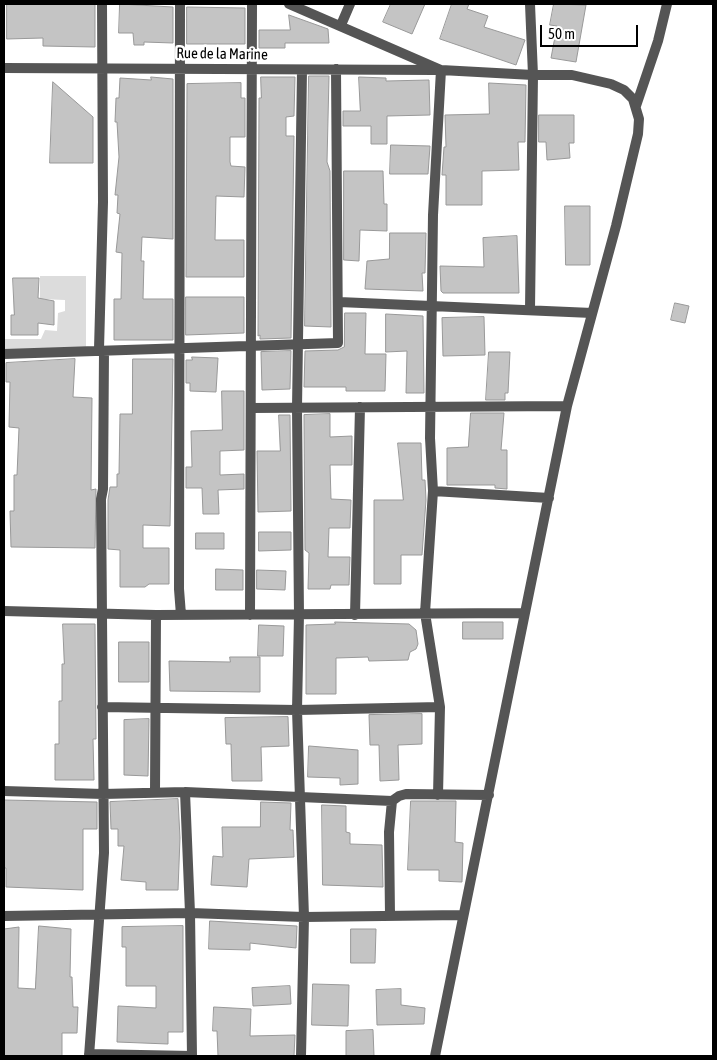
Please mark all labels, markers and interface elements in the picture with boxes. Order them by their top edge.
scale bar [542,15,640,47]
text: 50 m [548,25,575,42]
street label: Rue de la Marine [176,44,268,64]

